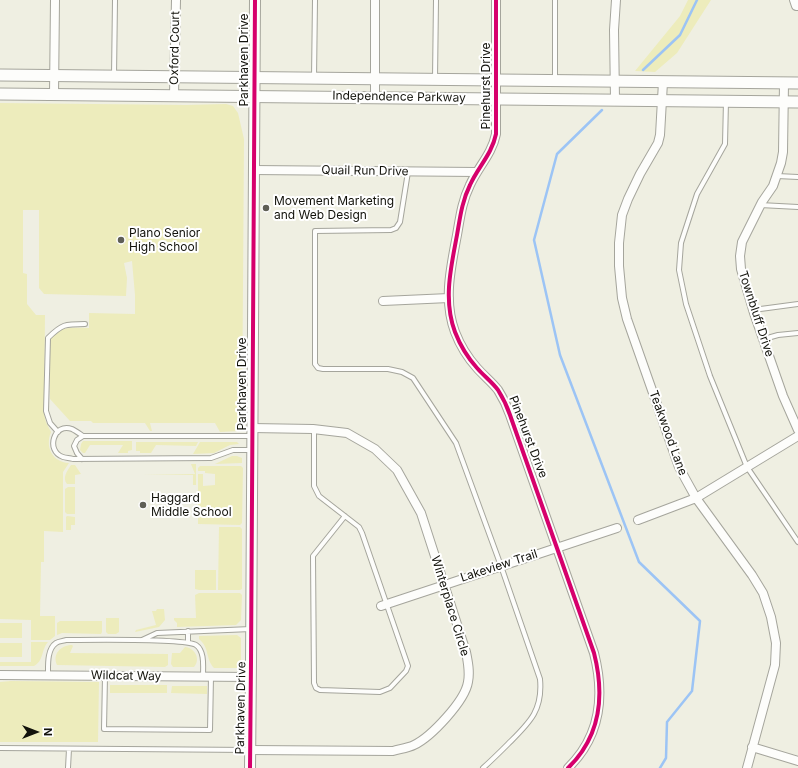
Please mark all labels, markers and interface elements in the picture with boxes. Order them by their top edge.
street label: Oxford Court [167,11,183,85]
street label: Parkhaven Drive [237,13,251,107]
street label: Pinehurst Drive [479,43,493,129]
street label: Independence Parkway [332,89,466,105]
street label: Quail Run Drive [321,163,409,179]
place label: Movement Marketing and Web Design [274,194,394,222]
marker: Movement Marketing and Web Design [261,203,271,213]
place label: Plano Senior High School [129,226,200,254]
marker: Plano Senior High School [116,235,126,245]
street label: Townbluff Drive [735,269,777,359]
street label: Parkhaven Drive [235,337,249,431]
street label: Teakwood Lane [646,388,690,478]
street label: Pinehurst Drive [506,394,550,480]
place label: Haggard Middle School [151,491,232,519]
marker: Haggard Middle School [138,500,148,510]
street label: Lakeview Trail [459,547,539,585]
street label: Winterplace Circle [428,554,472,658]
street label: Parkhaven Drive [233,661,249,755]
street label: Wildcat Way [91,668,161,684]
north arrow [16,712,56,752]
text: N [41,728,55,736]

